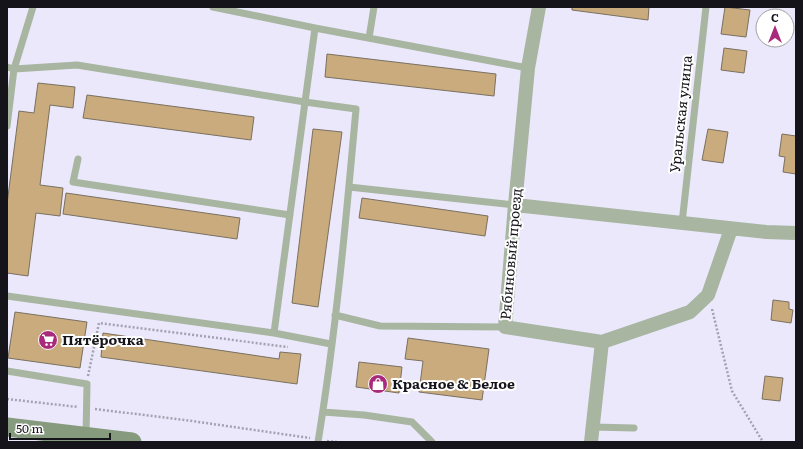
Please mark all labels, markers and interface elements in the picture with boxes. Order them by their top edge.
north arrow [755,8,795,48]
text: С [771,9,779,25]
street label: Уральская улица [664,54,696,174]
street label: Рябиновый проезд [494,187,526,321]
supermarket icon: Пятёрочка [37,329,59,351]
place label: Пятёрочка [62,329,145,349]
shop icon: Красное & Белое [367,373,389,395]
place label: Красное & Белое [392,373,515,393]
scale bar [10,415,110,441]
text: 50 m [16,419,43,437]

